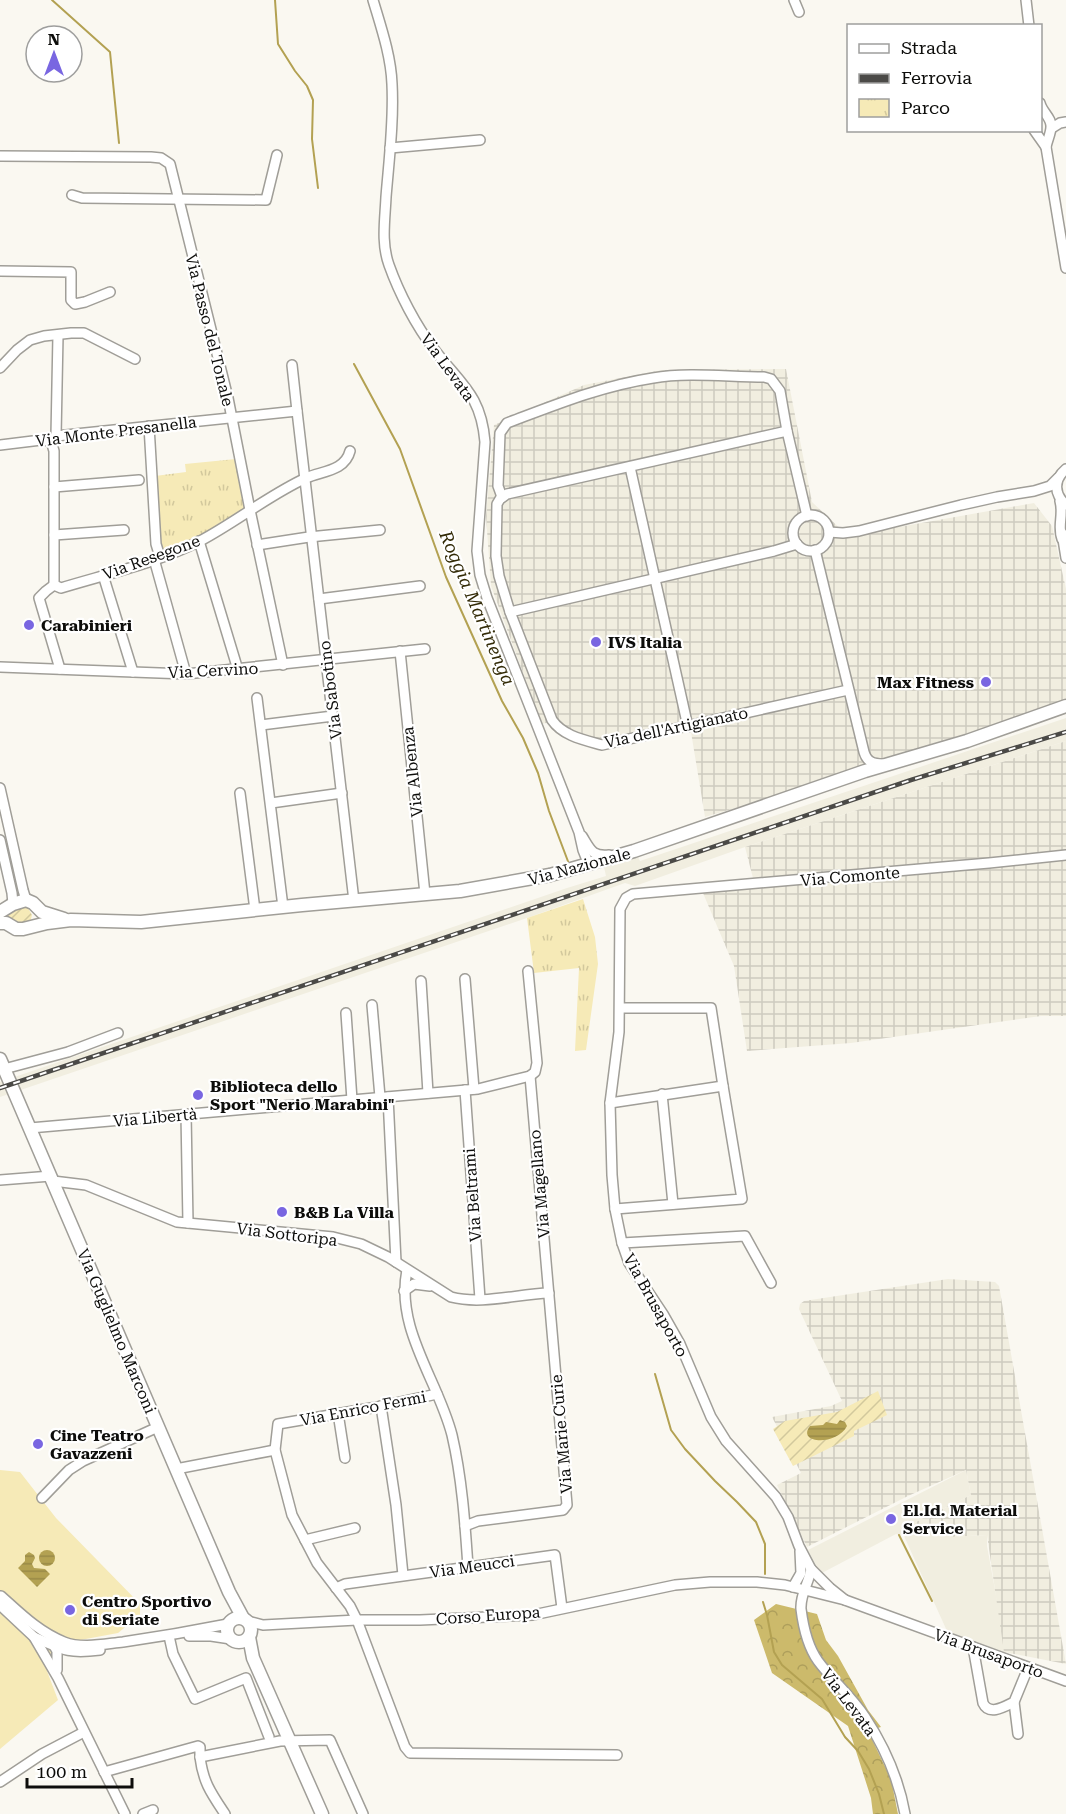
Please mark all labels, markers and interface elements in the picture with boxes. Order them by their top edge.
north arrow [24,24,84,84]
legend [847,24,1042,132]
text: N [48,30,60,49]
text: Strada [901,37,957,58]
text: Ferrovia [901,67,972,88]
text: Parco [901,97,950,118]
street label: Via Passo del Tonale [181,252,238,409]
street label: Via Levata [417,329,479,405]
street label: Via Monte Presanella [34,412,198,451]
water label: Roggia Martinenga [435,526,520,688]
street label: Via Resegone [100,531,203,584]
place label: Carabinieri [41,616,133,635]
marker: Carabinieri [22,618,36,632]
place label: IVS Italia [608,633,683,652]
marker: IVS Italia [589,635,603,649]
street label: Via Sabotino [315,639,346,740]
street label: Via Cervino [167,659,259,682]
place label: Max Fitness [877,673,974,692]
marker: Max Fitness [979,675,993,689]
street label: Via dell'Artigianato [603,703,750,752]
street label: Via Albenza [398,725,427,818]
street label: Via Nazionale [526,844,633,889]
street label: Via Comonte [800,863,901,890]
place label: Biblioteca dello Sport "Nerio Marabini" [210,1077,395,1114]
marker: Biblioteca dello Sport "Nerio Marabini" [191,1088,205,1102]
street label: Via Libertà [112,1104,198,1131]
street label: Via Magellano [525,1129,554,1239]
street label: Via Beltrami [460,1147,485,1243]
place label: B&B La Villa [294,1203,395,1222]
marker: B&B La Villa [275,1205,289,1219]
street label: Via Sottoripa [235,1219,339,1250]
street label: Via Guglielmo Marconi [73,1246,160,1417]
street label: Via Brusaporto [619,1250,692,1360]
street label: Via Marie Curie [547,1374,576,1494]
street label: Via Enrico Fermi [298,1387,428,1430]
place label: Cine Teatro Gavazzeni [50,1426,144,1463]
marker: Cine Teatro Gavazzeni [31,1437,45,1451]
place label: El.Id. Material Service [903,1501,1018,1538]
marker: El.Id. Material Service [884,1512,898,1526]
street label: Via Meucci [428,1551,516,1582]
place label: Centro Sportivo di Seriate [82,1592,212,1629]
street label: Corso Europa [435,1602,541,1629]
marker: Centro Sportivo di Seriate [63,1603,77,1617]
street label: Via Brusaporto [931,1625,1046,1682]
street label: Via Levata [817,1665,880,1740]
scale bar [27,1751,132,1789]
text: 100 m [36,1761,87,1782]

